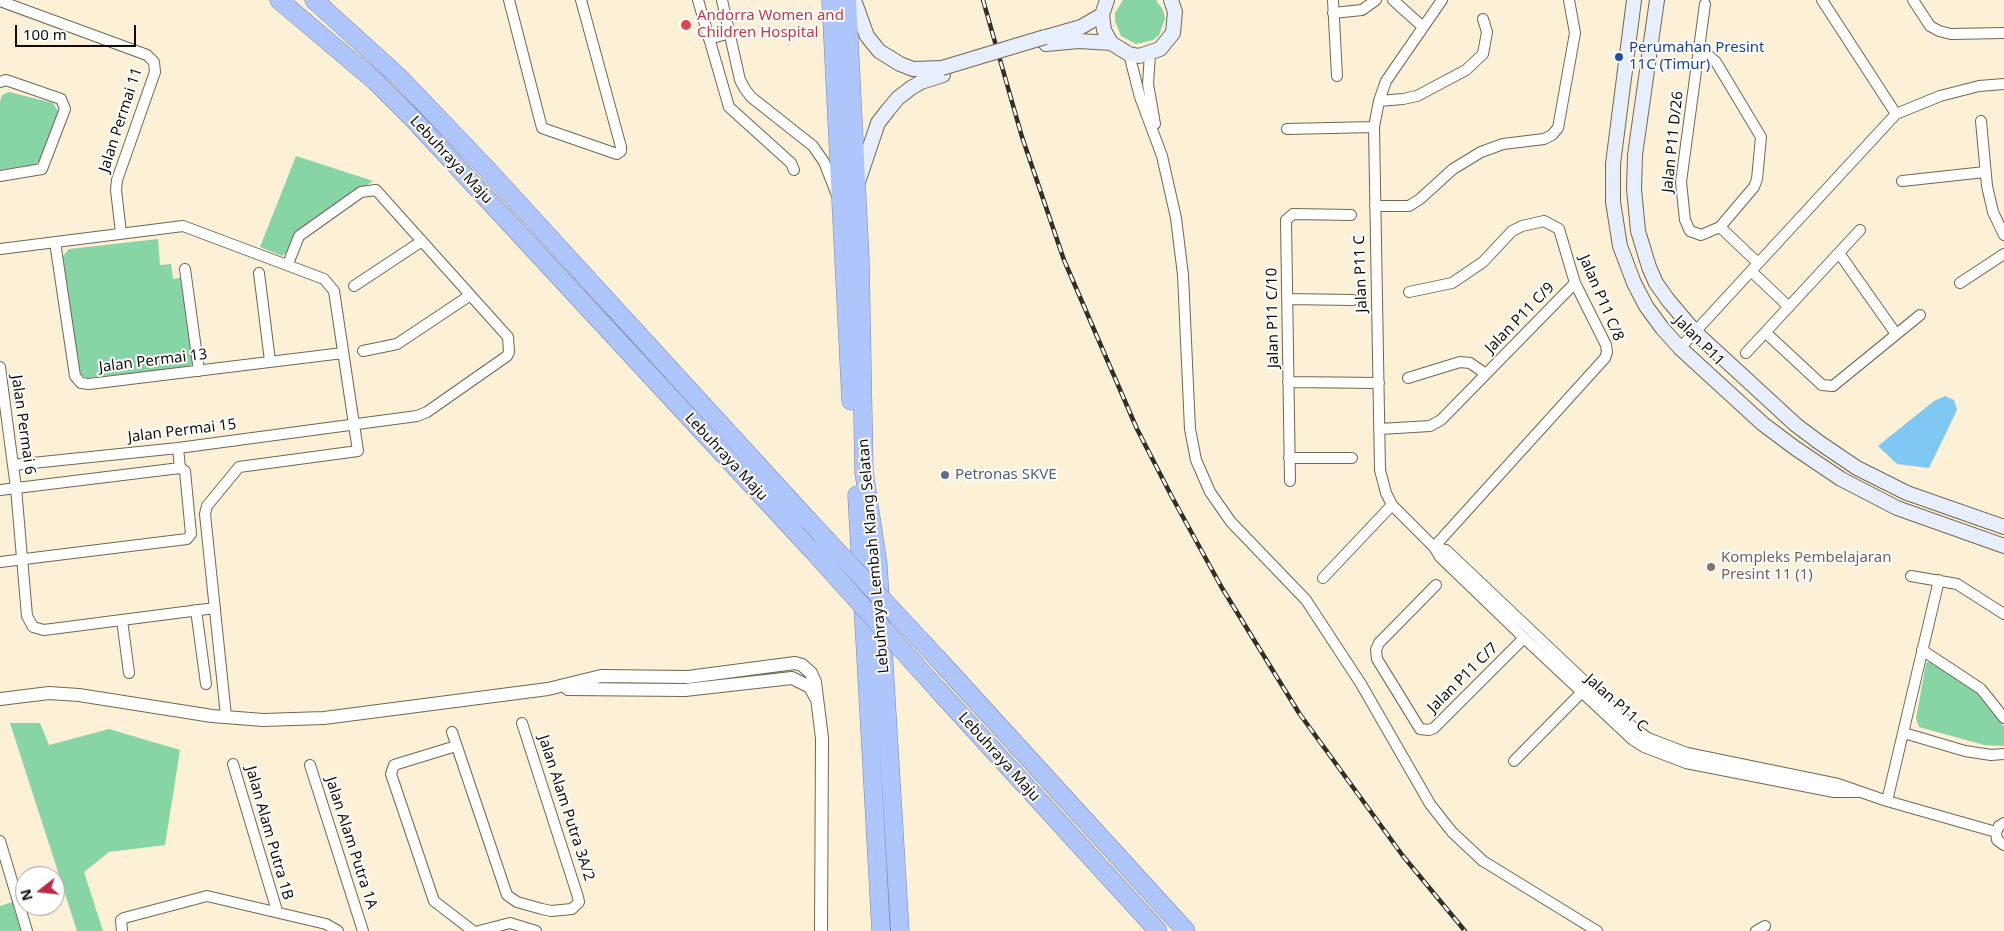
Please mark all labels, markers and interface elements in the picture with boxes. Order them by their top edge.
place label: Andorra Women and Children Hospital [697,7,844,42]
scale bar [18,15,139,47]
marker: Andorra Women and Children Hospital [679,18,693,32]
text: 100 m [23,24,67,44]
place label: Perumahan Presint 11C (Timur) [1629,39,1764,74]
marker: Perumahan Presint 11C (Timur) [1613,51,1625,63]
street label: Jalan Permai 11 [96,65,146,175]
street label: Jalan P11 D/26 [1659,90,1687,194]
street label: Lebuhraya Maju [406,112,496,208]
street label: Jalan P11 C [1351,235,1371,313]
street label: Jalan P11 C/8 [1575,252,1627,344]
street label: Jalan P11 C/10 [1263,268,1283,368]
street label: Jalan P11 C/9 [1482,279,1558,357]
street label: Jalan P11 [1670,312,1728,370]
street label: Jalan Permai 13 [98,345,208,377]
street label: Jalan Permai 6 [7,374,39,476]
street label: Lebuhraya Maju [681,409,771,505]
street label: Jalan Permai 15 [127,415,237,447]
street label: Lebuhraya Lembah Klang Selatan [855,438,893,674]
place label: Petronas SKVE [955,466,1057,484]
marker: Petronas SKVE [939,469,951,481]
place label: Kompleks Pembelajaran Presint 11 (1) [1721,549,1891,584]
marker: Kompleks Pembelajaran Presint 11 (1) [1705,561,1717,573]
street label: Jalan P11 C/7 [1424,639,1502,717]
street label: Jalan P11 C [1581,670,1651,736]
street label: Lebuhraya Maju [954,709,1044,805]
street label: Jalan Alam Putra 3A/2 [534,733,598,883]
street label: Jalan Alam Putra 1B [241,764,297,902]
street label: Jalan Alam Putra 1A [321,775,381,911]
north arrow [15,866,65,916]
text: N [15,887,37,903]

